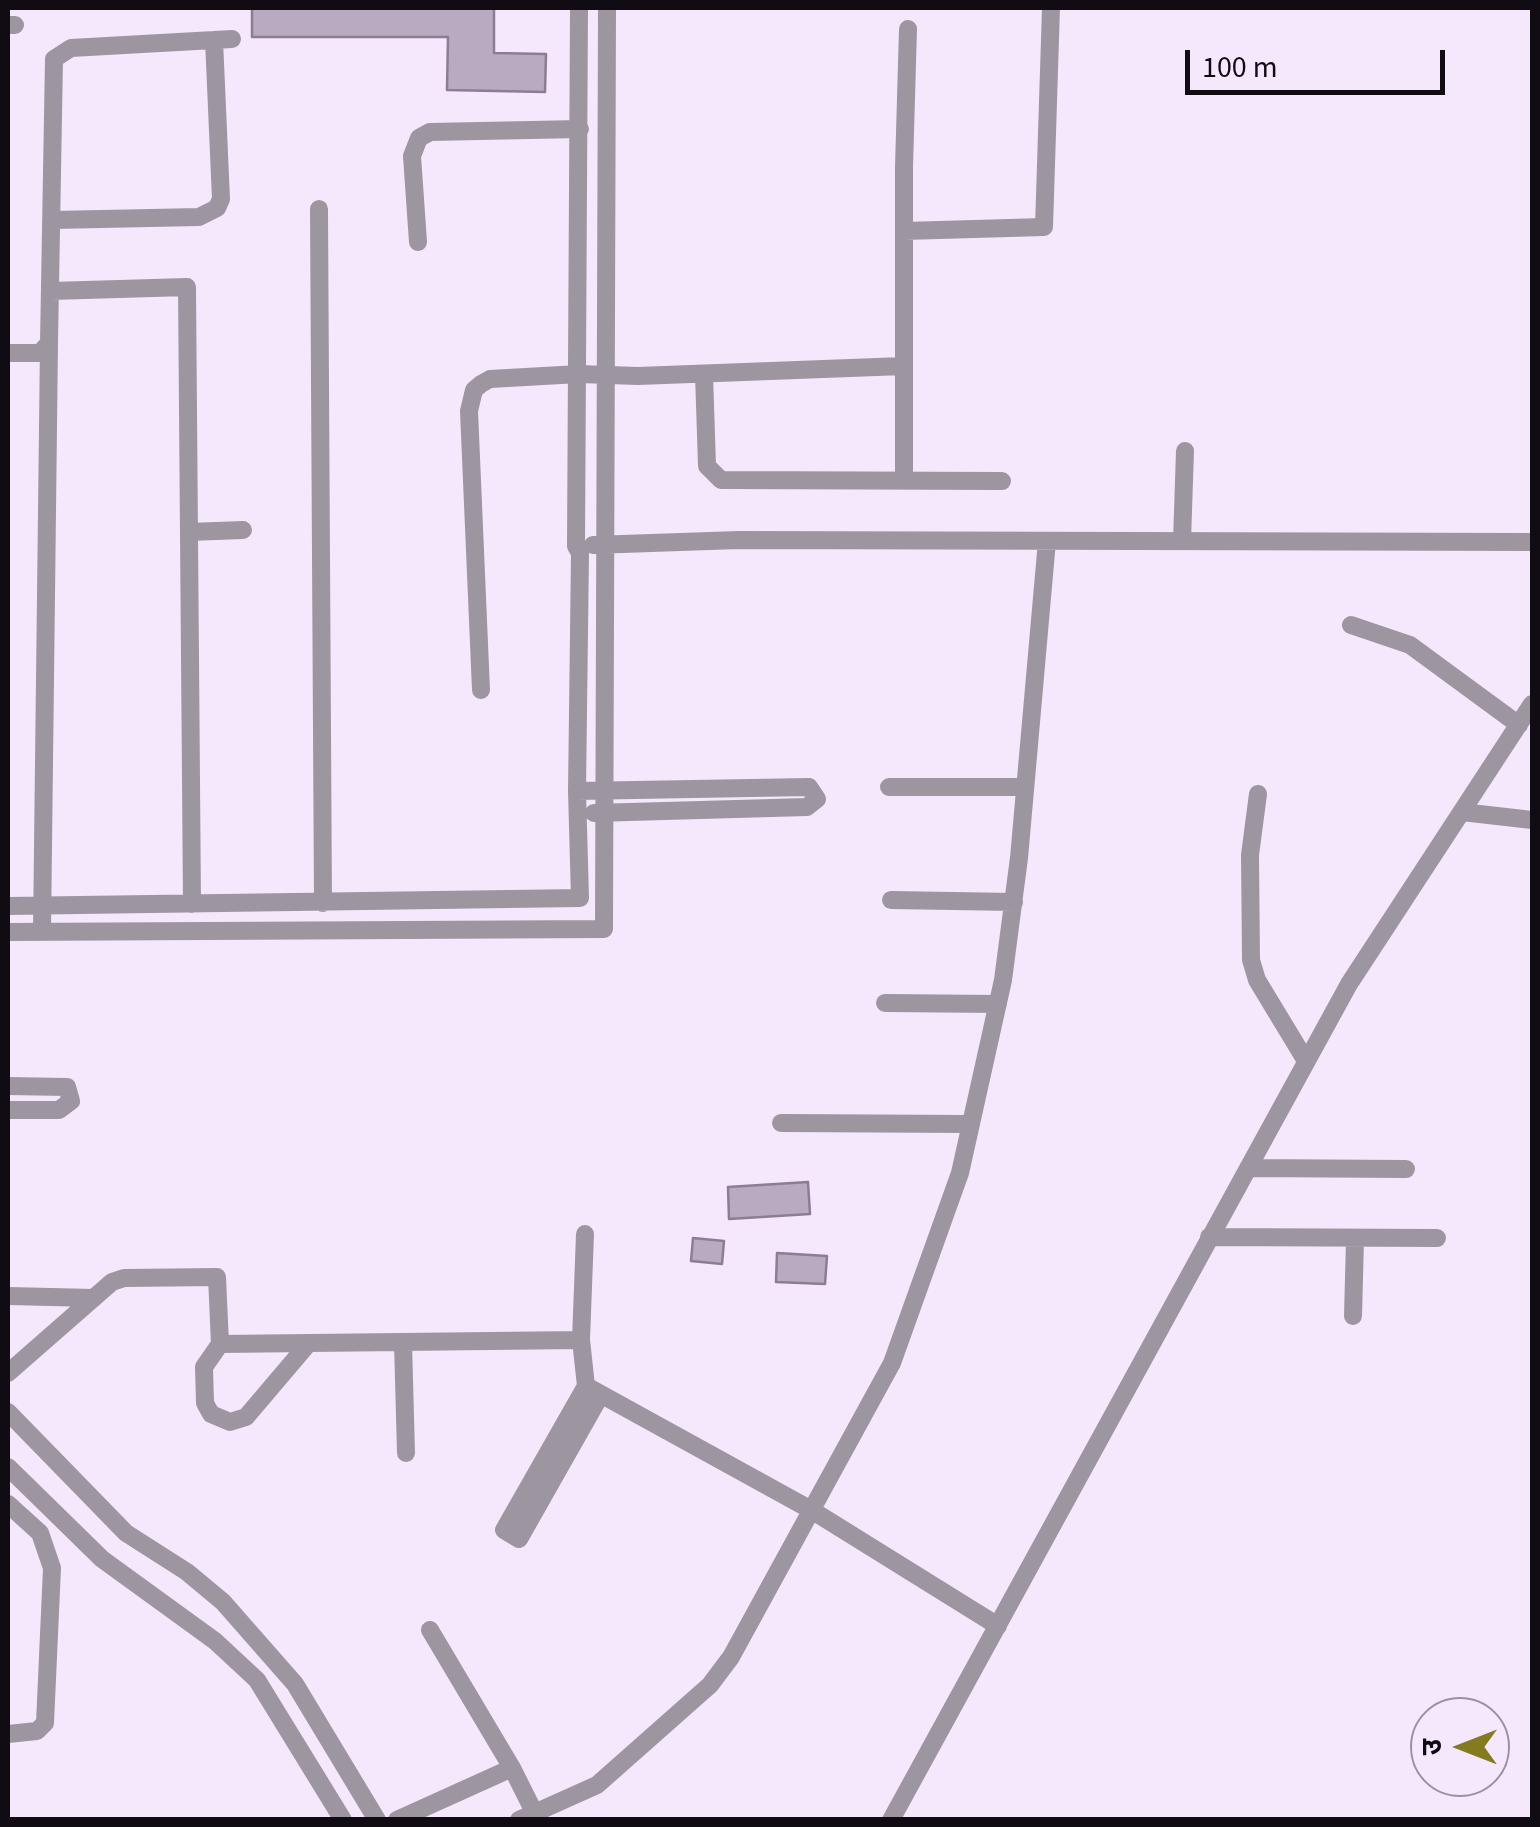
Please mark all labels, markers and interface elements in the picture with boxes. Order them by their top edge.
scale bar [1190,30,1450,92]
text: 100 m [1202,46,1278,89]
north arrow [1410,1697,1510,1797]
text: उ [1412,1739,1452,1755]

